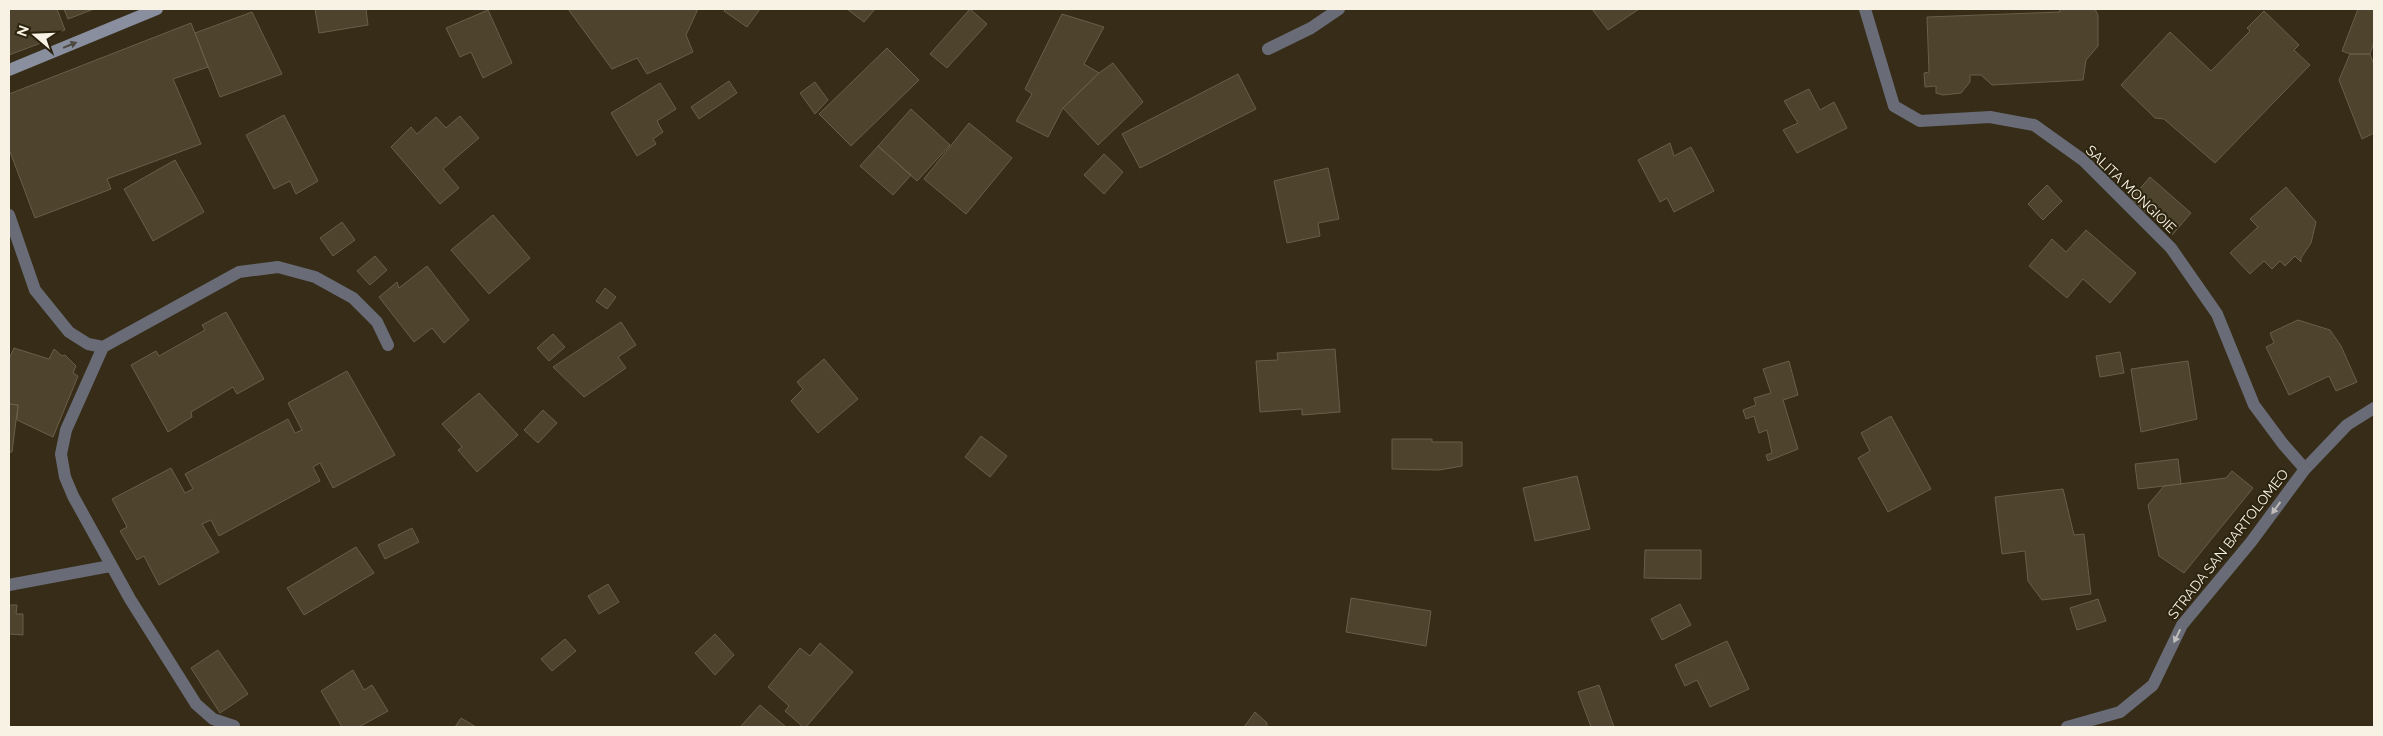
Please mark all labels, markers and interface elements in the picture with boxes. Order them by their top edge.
north arrow [10,10,60,60]
text: N [13,23,32,38]
one-way arrow [63,40,77,48]
street label: SALITA MONGIOIE [2083,142,2179,236]
street label: STRADA SAN BARTOLOMEO [2165,466,2291,622]
one-way arrow [2271,501,2282,514]
one-way arrow [2173,629,2181,643]

